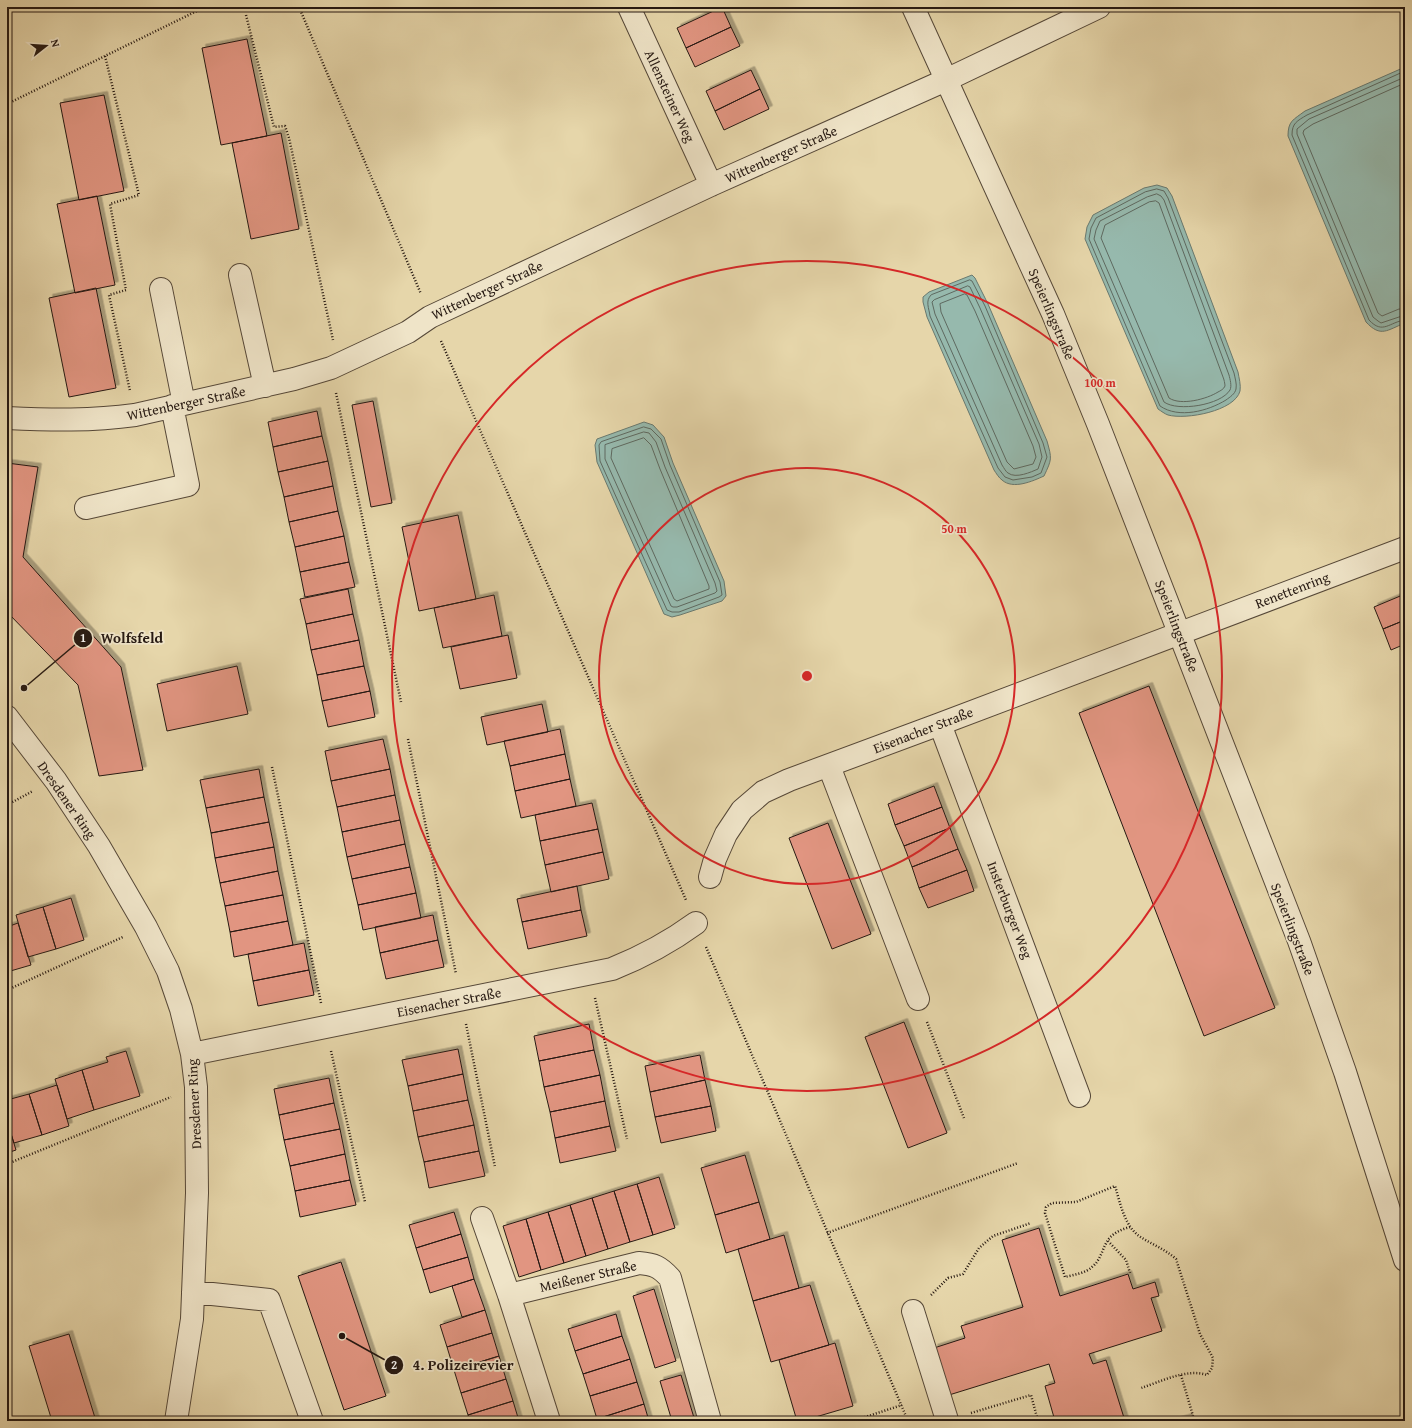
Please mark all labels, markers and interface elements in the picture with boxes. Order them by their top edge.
north arrow [26,26,66,66]
text: N [47,37,64,50]
street label: Allensteiner Weg [640,46,700,146]
street label: Wittenberger Straße [722,120,841,188]
street label: Wittenberger Straße [428,255,546,325]
street label: Speierlingstraße [1024,265,1080,363]
text: 100 m [1084,374,1117,391]
street label: Wittenberger Straße [125,381,248,425]
text: 50 m [941,520,967,537]
street label: Renettenring [1252,567,1332,613]
street label: Speierlingstraße [1150,577,1204,675]
callout: Wolfsfeld [73,624,171,651]
text: Wolfsfeld [101,627,164,648]
text: 1 [80,629,86,646]
centre of rings [800,669,814,683]
street label: Eisenacher Straße [870,702,976,758]
street label: Dresdener Ring [33,757,101,843]
street label: Insterburger Weg [982,858,1038,962]
street label: Speierlingstraße [1266,880,1320,978]
street label: Eisenacher Straße [395,982,503,1022]
street label: Dresdener Ring [182,1058,206,1150]
street label: Meißener Straße [538,1255,639,1297]
callout: 4. Polizeirevier [384,1351,521,1378]
text: 4. Polizeirevier [412,1354,514,1375]
text: 2 [391,1356,397,1373]

